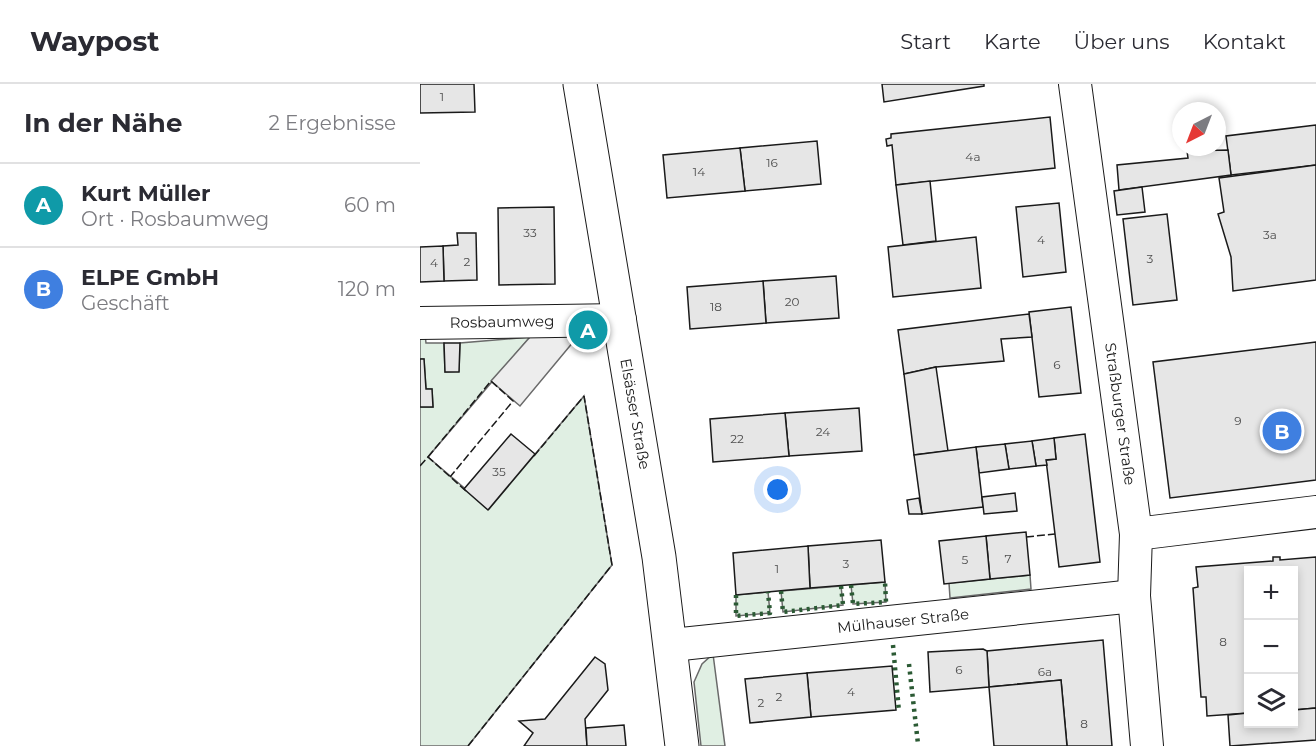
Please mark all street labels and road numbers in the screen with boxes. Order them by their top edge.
street label: Rosbaumweg [449,311,554,332]
street label: Straßburger Straße [1101,342,1140,486]
street label: Elsässer Straße [616,357,655,471]
street label: Mülhauser Straße [836,604,970,637]

